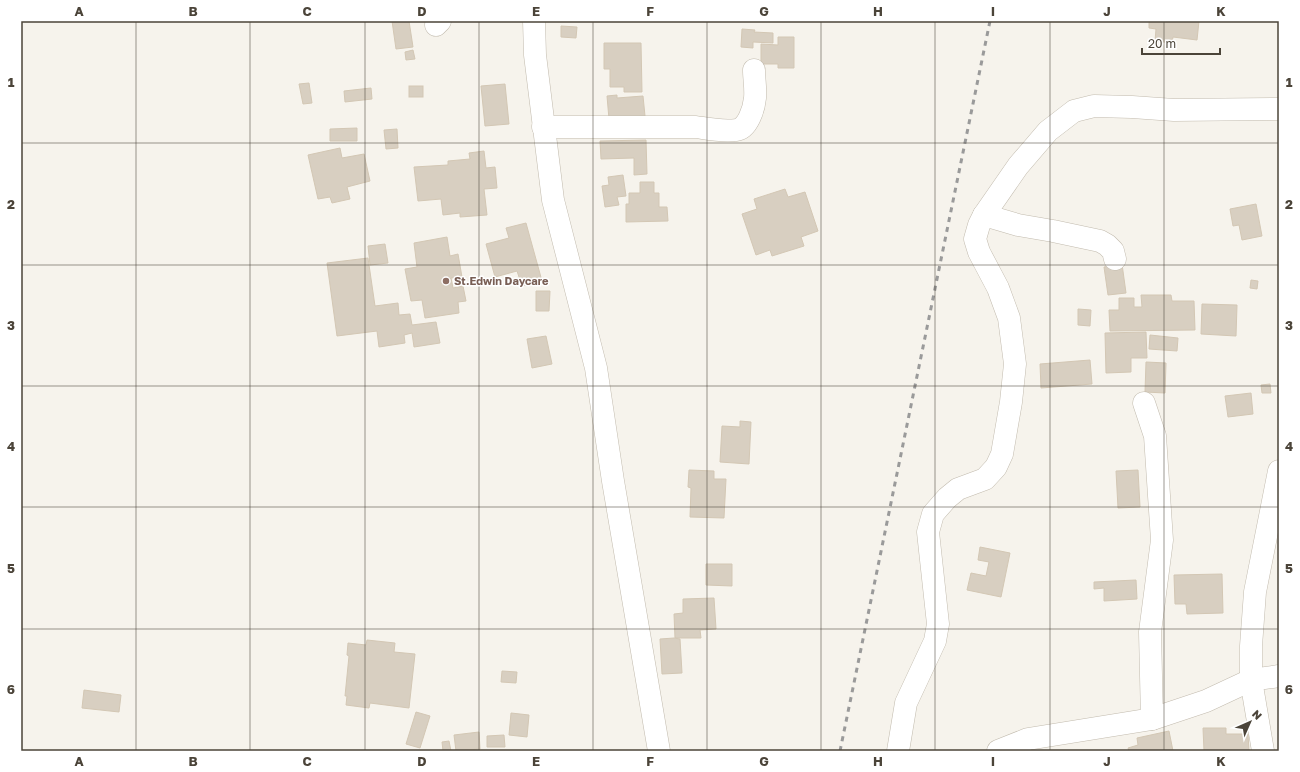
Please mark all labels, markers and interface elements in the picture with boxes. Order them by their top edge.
text: A [74,3,84,19]
text: B [188,3,198,19]
text: C [302,3,312,19]
text: D [417,3,427,19]
text: E [532,3,540,19]
text: F [646,3,654,19]
text: G [759,3,769,19]
text: H [873,3,883,19]
text: I [991,3,995,19]
text: J [1103,3,1111,19]
text: K [1216,3,1226,19]
scale bar [1142,30,1220,56]
text: 20 m [1148,36,1176,51]
text: 1 [8,74,15,90]
text: 1 [1286,74,1293,90]
text: 2 [7,196,15,212]
text: 2 [1285,196,1293,212]
place label: St.Edwin Daycare [454,274,549,287]
marker: St.Edwin Daycare [441,276,451,286]
text: 3 [7,317,15,333]
text: 3 [1285,317,1293,333]
text: 4 [7,438,15,454]
text: 4 [1285,438,1293,454]
text: 5 [7,560,15,576]
text: 5 [1285,560,1293,576]
text: 6 [7,681,15,697]
text: 6 [1285,681,1293,697]
north arrow [1230,702,1270,742]
text: N [1250,707,1265,722]
text: A [74,753,84,769]
text: B [188,753,198,769]
text: C [302,753,312,769]
text: D [417,753,427,769]
text: E [532,753,540,769]
text: F [646,753,654,769]
text: G [759,753,769,769]
text: H [873,753,883,769]
text: I [991,753,995,769]
text: J [1103,753,1111,769]
text: K [1216,753,1226,769]

